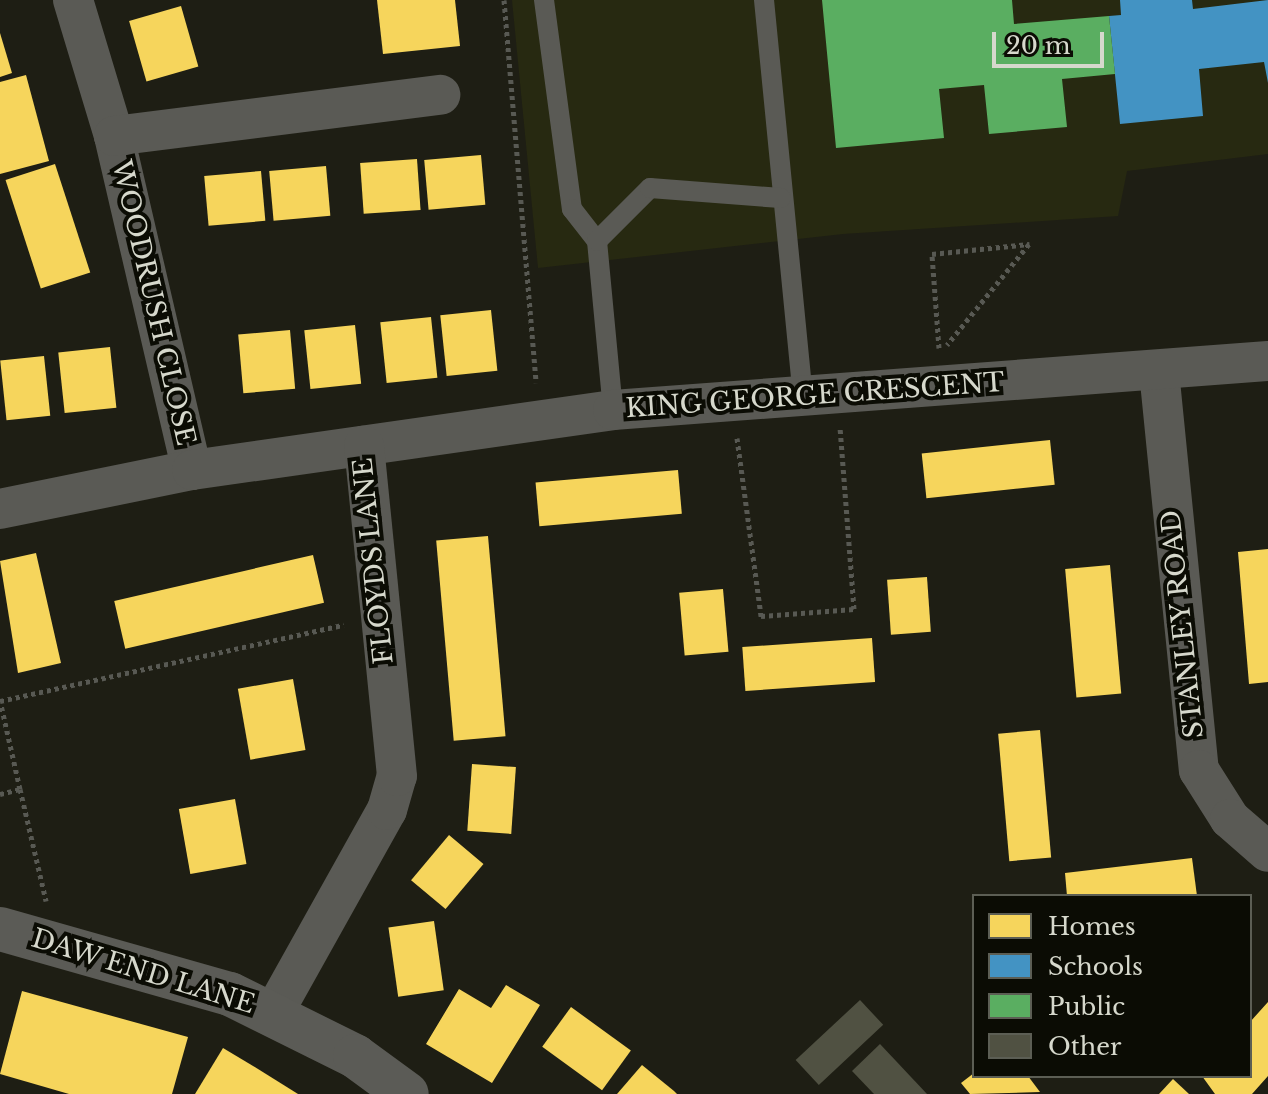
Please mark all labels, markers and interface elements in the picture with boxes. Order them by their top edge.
scale bar [996,16,1108,66]
text: 20 m [1006,31,1071,60]
street label: WOODRUSH CLOSE [105,157,201,449]
street label: KING GEORGE CRESCENT [624,367,1006,425]
street label: FLOYDS LANE [348,456,400,666]
street label: STANLEY ROAD [1155,508,1211,740]
legend [972,894,1252,1078]
text: Homes [1048,912,1136,941]
street label: DAW END LANE [27,923,259,1021]
text: Schools [1048,952,1143,981]
text: Public [1048,992,1125,1021]
text: Other [1048,1032,1122,1061]

